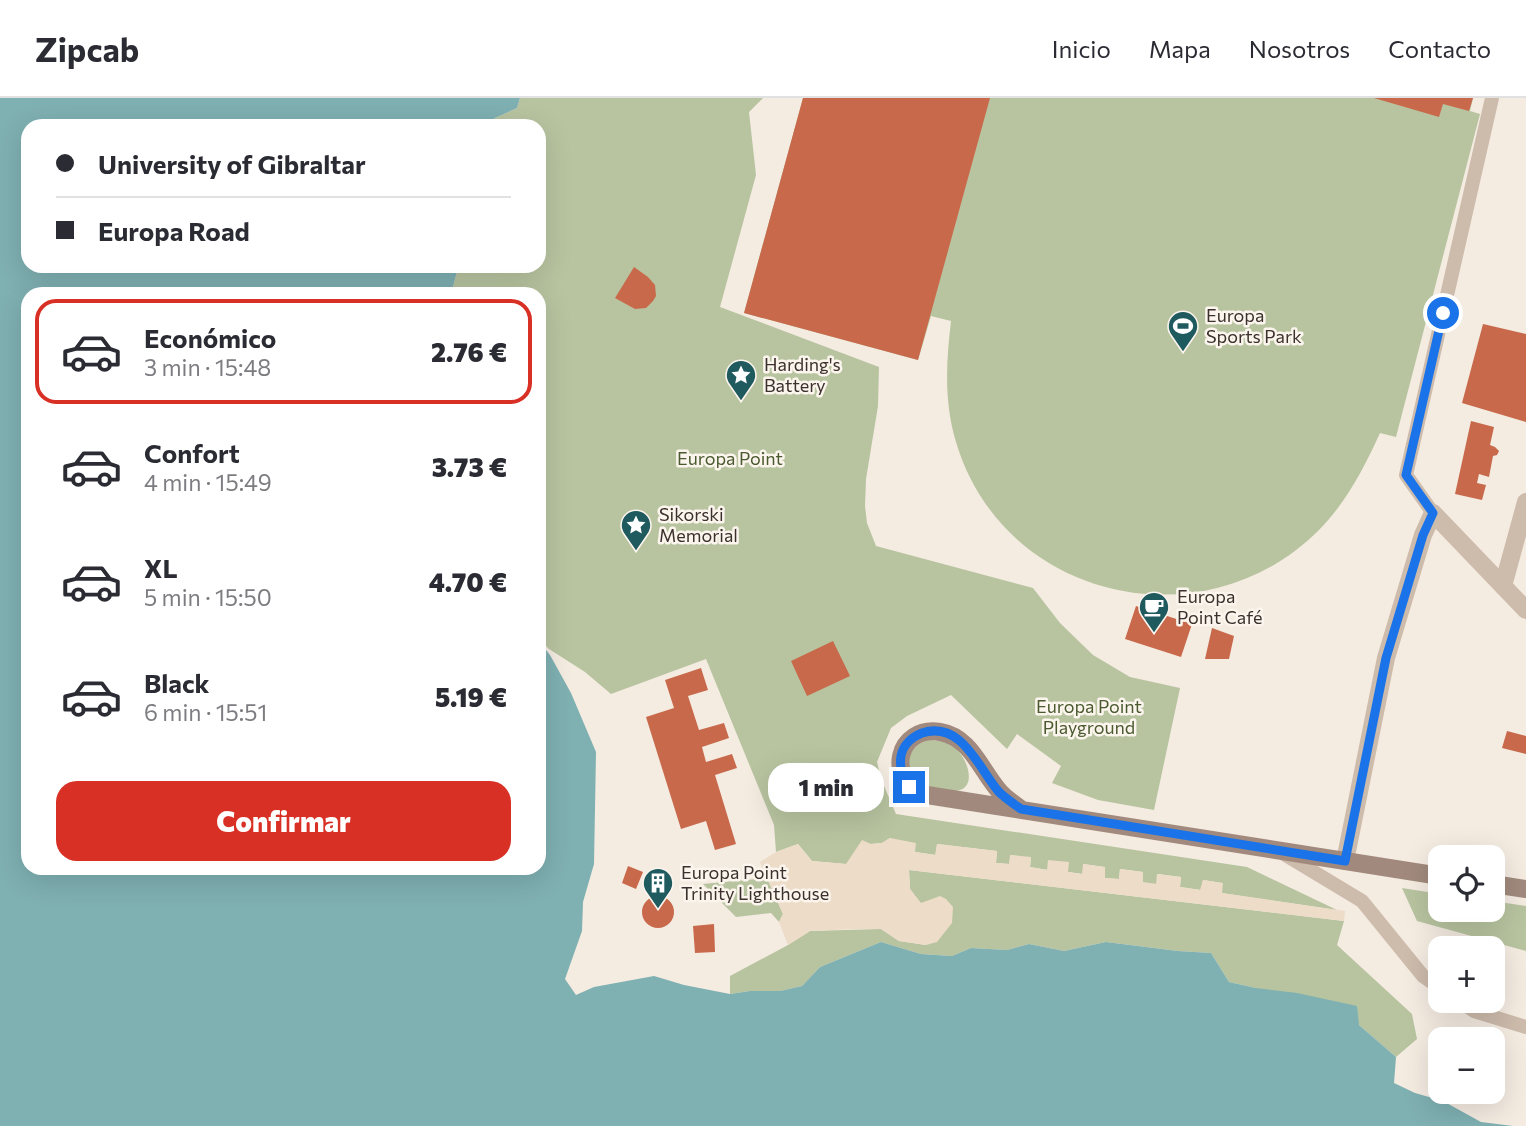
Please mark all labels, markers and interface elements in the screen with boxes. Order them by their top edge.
text: Zipcab [35,28,139,69]
text: Inicio [1052,34,1111,63]
text: Mapa [1149,34,1211,63]
text: Nosotros [1249,34,1350,63]
text: Contacto [1388,34,1491,63]
text: University of Gibraltar [98,148,366,179]
text: Europa Road [98,215,250,246]
route start [1427,297,1459,329]
place label: Europa Sports Park [1206,304,1302,347]
sports icon: Europa Sports Park [1166,309,1200,353]
icon: car [60,320,123,383]
text: Económico [144,322,276,353]
text: 2.76 € [431,336,507,367]
text: 3 min · 15:48 [144,353,271,381]
place label: Harding's Battery [764,353,841,396]
place icon: Harding's Battery [724,358,758,402]
icon: car [60,435,123,498]
text: Confort [144,437,240,468]
park label: Europa Point [677,447,783,469]
text: 3.73 € [432,451,507,482]
text: 4 min · 15:49 [144,468,272,496]
place label: Sikorski Memorial [659,503,738,546]
place icon: Sikorski Memorial [619,508,653,552]
icon: car [60,550,123,613]
text: XL [144,552,178,583]
text: 4.70 € [429,566,507,597]
text: 5 min · 15:50 [144,583,272,611]
place label: Europa Point Café [1177,585,1262,628]
cafe icon: Europa Point Café [1137,590,1171,634]
icon: car [60,665,123,728]
text: Black [144,667,210,698]
text: 5.19 € [435,681,507,712]
park label: Europa Point Playground [1036,695,1142,738]
text: 6 min · 15:51 [144,698,267,726]
callout: 1 min [769,762,884,812]
route end [893,771,925,803]
text: 1 min [798,773,854,801]
button: Confirmar [56,781,511,861]
map controls [1428,845,1505,1104]
button: locate [1428,845,1505,922]
place label: Europa Point Trinity Lighthouse [681,861,829,904]
building icon: Europa Point Trinity Lighthouse [641,866,675,910]
button: + [1428,936,1505,1013]
button: − [1428,1027,1505,1104]

